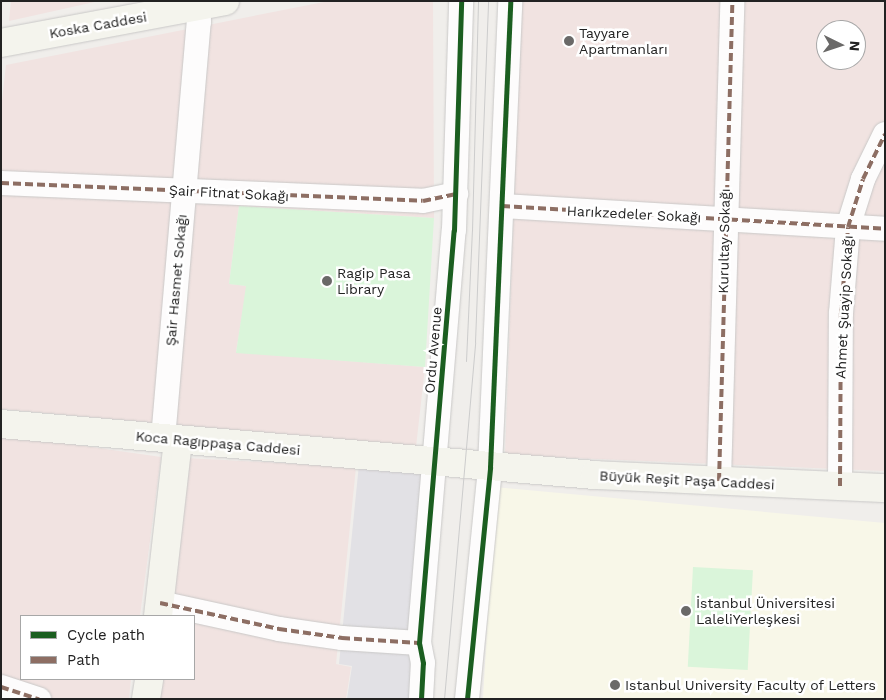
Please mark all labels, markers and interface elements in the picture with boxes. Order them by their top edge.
street label: Koska Caddesi [48,8,148,42]
north arrow [816,20,866,70]
place label: Tayyare Apartmanları [579,25,668,58]
marker: Tayyare Apartmanları [563,35,575,47]
text: N [847,40,863,52]
street label: Şair Fitnat Sokağı [168,181,290,205]
street label: Kurultay Sokağı [715,188,733,294]
street label: Harıkzedeler Sokağı [566,202,702,226]
street label: Şair Hasmet Sokağı [162,213,190,347]
street label: Ahmet Şuayip Sokağı [832,235,856,379]
place label: Ragip Pasa Library [337,265,411,298]
marker: Ragip Pasa Library [321,275,333,287]
street label: Ordu Avenue [421,306,445,394]
street label: Koca Ragıppaşa Caddesi [135,427,301,459]
street label: Büyük Reşit Paşa Caddesi [599,467,775,493]
place label: İstanbul Üniversitesi LaleliYerleşkesi [696,595,835,628]
marker: İstanbul Üniversitesi LaleliYerleşkesi [680,605,692,617]
legend [20,615,195,680]
text: Cycle path [67,626,145,644]
text: Path [67,651,100,669]
place label: Istanbul University Faculty of Letters [625,677,878,693]
marker: Istanbul University Faculty of Letters [609,679,621,691]

